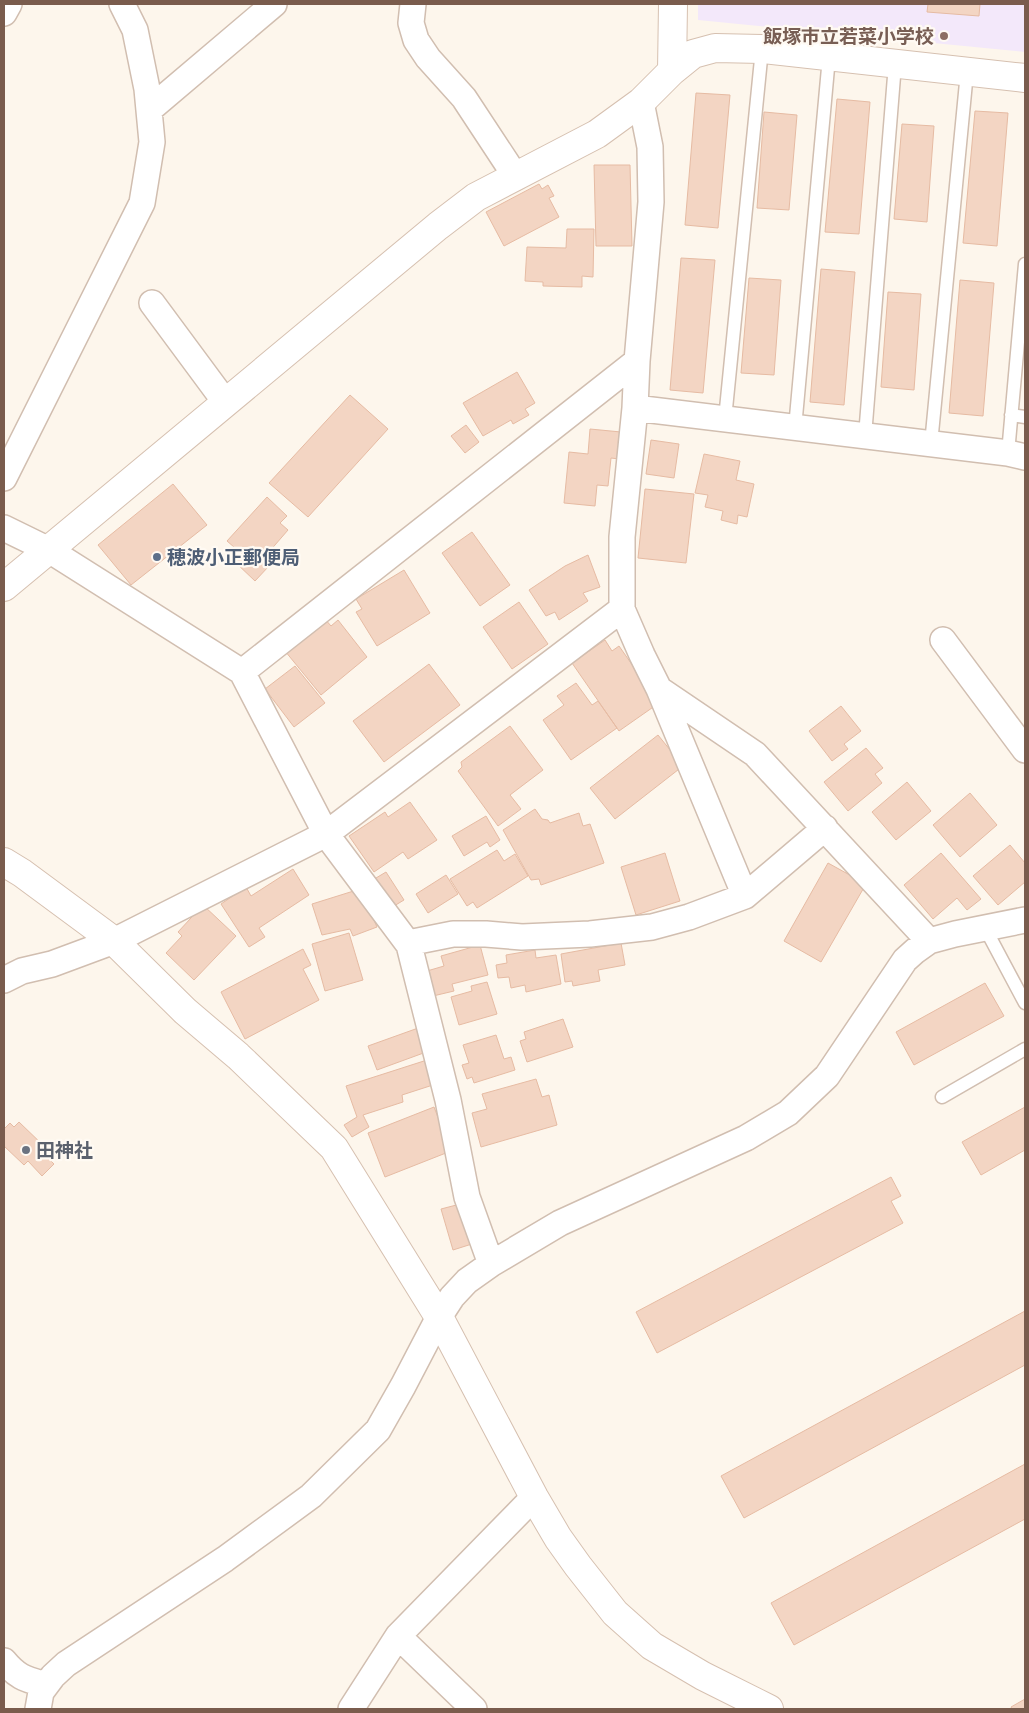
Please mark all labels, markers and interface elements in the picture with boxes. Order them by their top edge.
place label: 飯塚市立若菜小学校 [763,24,934,49]
marker: 飯塚市立若菜小学校 [938,30,950,42]
place label: 穂波小正郵便局 [167,545,300,570]
marker: 穂波小正郵便局 [151,551,163,563]
place label: 田神社 [36,1138,93,1163]
marker: 田神社 [20,1144,32,1156]

